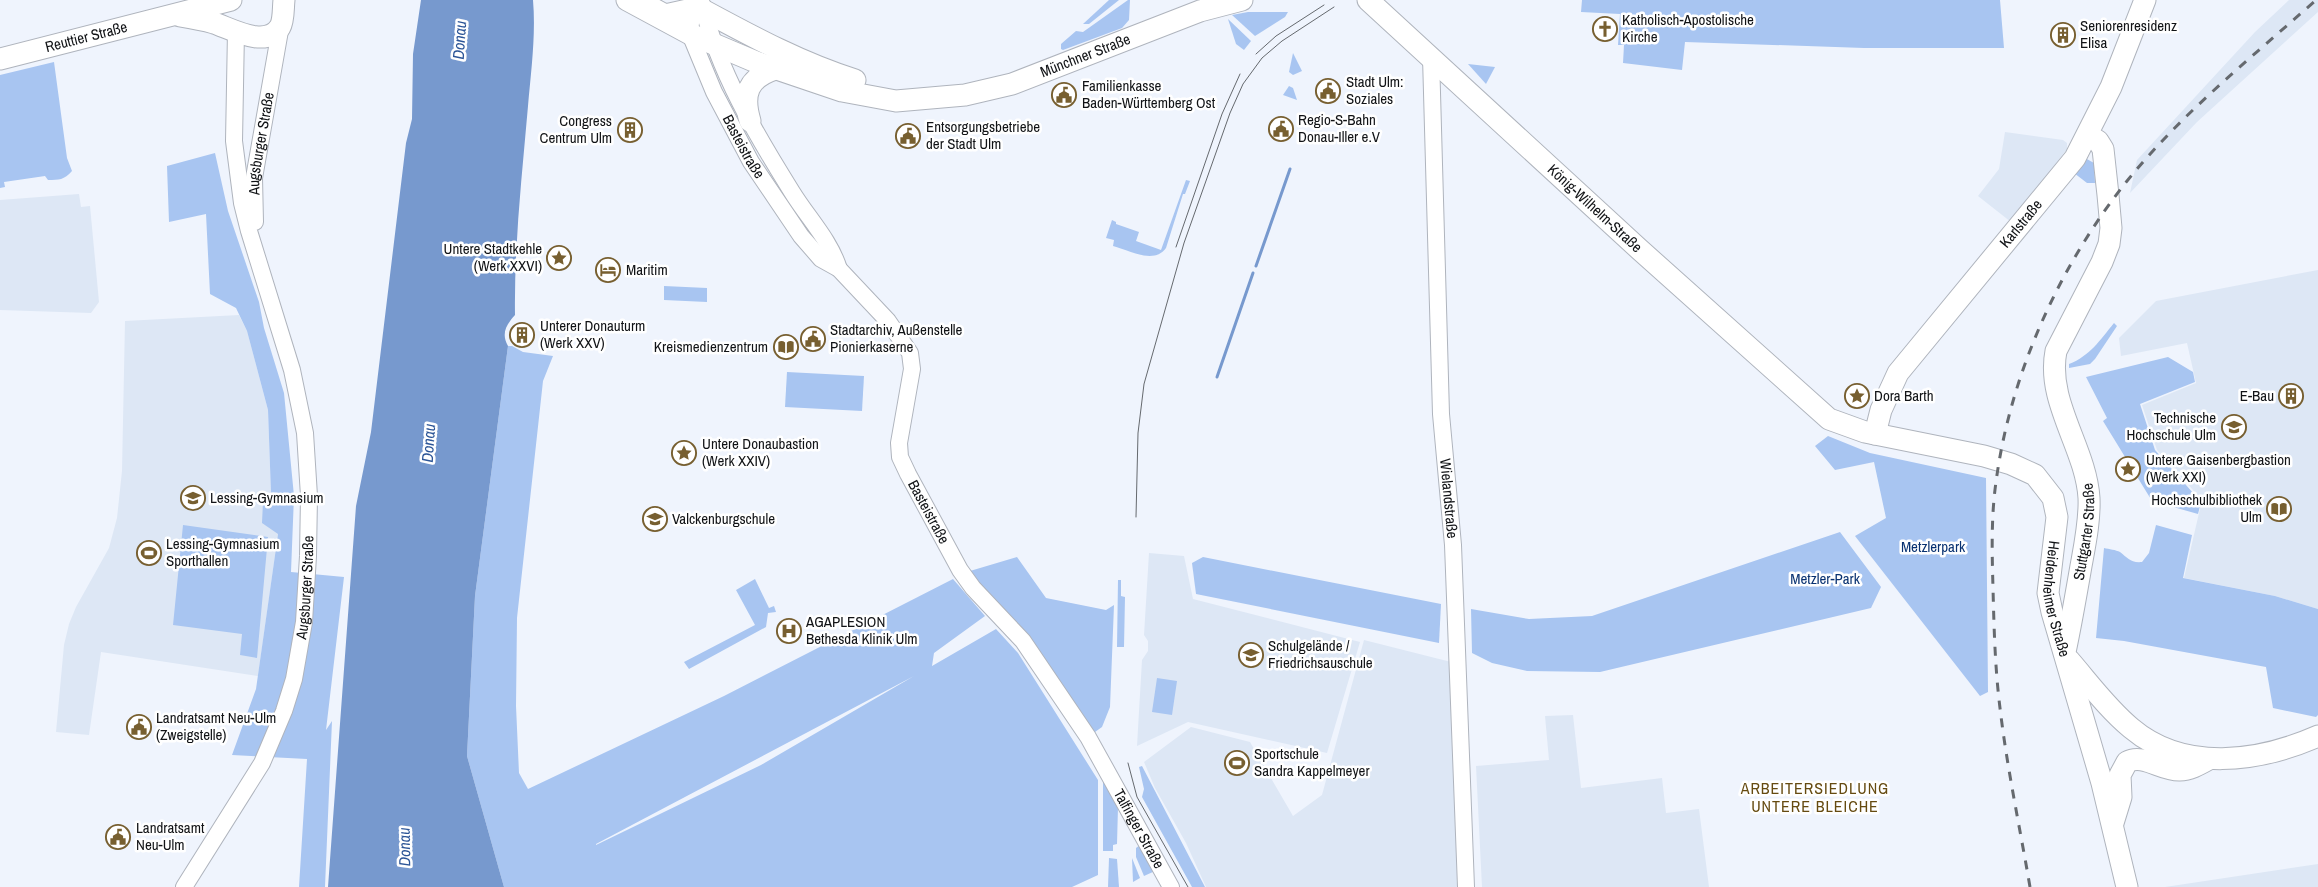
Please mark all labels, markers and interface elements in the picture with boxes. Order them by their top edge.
place label: Katholisch-Apostolische Kirche [1622,9,1754,47]
place label: Seniorenresidenz Elisa [2080,15,2177,53]
street label: Reuttier Straße [43,16,130,57]
church icon: Katholisch-Apostolische Kirche [1592,16,1618,42]
water label: Donau [447,20,471,60]
building icon: Seniorenresidenz Elisa [2050,22,2076,48]
street label: Münchner Straße [1037,28,1133,82]
place label: Stadt Ulm: Soziales [1346,71,1403,109]
place label: Familienkasse Baden-Württemberg Ost [1082,75,1216,113]
public building icon: Stadt Ulm: Soziales [1315,78,1341,104]
public building icon: Familienkasse Baden-Württemberg Ost [1051,82,1077,108]
street label: Augsburger Straße [243,90,279,196]
place label: Regio-S-Bahn Donau-Iller e.V [1298,109,1381,147]
place label: Congress Centrum Ulm [540,110,612,148]
street label: Basteistraße [718,111,770,182]
place label: Entsorgungsbetriebe der Stadt Ulm [926,116,1040,154]
public building icon: Regio-S-Bahn Donau-Iller e.V [1268,116,1294,142]
building icon: Congress Centrum Ulm [617,117,643,143]
public building icon: Entsorgungsbetriebe der Stadt Ulm [895,123,921,149]
street label: König-Wilhelm-Straße [1543,159,1647,257]
street label: Karlstraße [1994,195,2047,252]
place label: Untere Stadtkehle (Werk XXVI) [444,238,542,276]
place icon: Untere Stadtkehle (Werk XXVI) [546,245,572,271]
hotel icon: Maritim [595,257,621,283]
place label: Maritim [626,259,668,280]
place label: Unterer Donauturm (Werk XXV) [540,315,645,353]
place label: Stadtarchiv, Außenstelle Pionierkaserne [830,319,963,357]
building icon: Unterer Donauturm (Werk XXV) [509,322,535,348]
public building icon: Stadtarchiv, Außenstelle Pionierkaserne [800,326,826,352]
library icon: Kreismedienzentrum [773,334,799,360]
place label: Kreismedienzentrum [654,336,768,357]
place icon: Dora Barth [1844,383,1870,409]
building icon: E-Bau [2278,383,2304,409]
place label: Dora Barth [1874,385,1933,406]
place label: E-Bau [2240,385,2274,406]
place label: Technische Hochschule Ulm [2126,407,2216,445]
school or university icon: Technische Hochschule Ulm [2221,414,2247,440]
water label: Donau [416,423,440,463]
place label: Untere Donaubastion (Werk XXIV) [702,433,819,471]
place icon: Untere Donaubastion (Werk XXIV) [671,440,697,466]
place label: Untere Gaisenbergbastion (Werk XXI) [2146,449,2291,487]
place icon: Untere Gaisenbergbastion (Werk XXI) [2115,456,2141,482]
street label: Wielandstraße [1435,458,1463,539]
street label: Basteistraße [903,476,955,548]
street label: Stuttgarter Straße [2068,481,2099,582]
school or university icon: Lessing-Gymnasium [180,485,206,511]
place label: Lessing-Gymnasium [210,487,323,508]
place label: Hochschulbibliothek Ulm [2151,489,2263,527]
library icon: Hochschulbibliothek Ulm [2266,496,2292,522]
school or university icon: Valckenburgschule [642,506,668,532]
place label: Valckenburgschule [672,508,775,529]
place label: Lessing-Gymnasium Sporthallen [166,533,279,571]
street label: Augsburger Straße [290,535,318,642]
park label: Metzlerpark [1901,536,1966,557]
sports icon: Lessing-Gymnasium Sporthallen [136,540,162,566]
street label: Heidenheimer Straße [2038,540,2076,660]
park label: Metzler-Park [1790,568,1861,589]
place label: AGAPLESION Bethesda Klinik Ulm [805,611,917,649]
hospital icon: AGAPLESION Bethesda Klinik Ulm [776,618,802,644]
place label: Schulgelände / Friedrichsauschule [1268,635,1373,673]
school or university icon: Schulgelände / Friedrichsauschule [1238,642,1264,668]
place label: Landratsamt Neu-Ulm (Zweigstelle) [156,707,276,745]
public building icon: Landratsamt Neu-Ulm (Zweigstelle) [126,714,152,740]
place label: Sportschule Sandra Kappelmeyer [1254,743,1370,781]
sports icon: Sportschule Sandra Kappelmeyer [1224,750,1250,776]
district label: ARBEITERSIEDLUNG UNTERE BLEICHE [1740,777,1889,817]
street label: Talfinger Straße [1109,785,1170,872]
place label: Landratsamt Neu-Ulm [136,817,205,855]
public building icon: Landratsamt Neu-Ulm [105,824,131,850]
water label: Donau [393,827,415,867]

